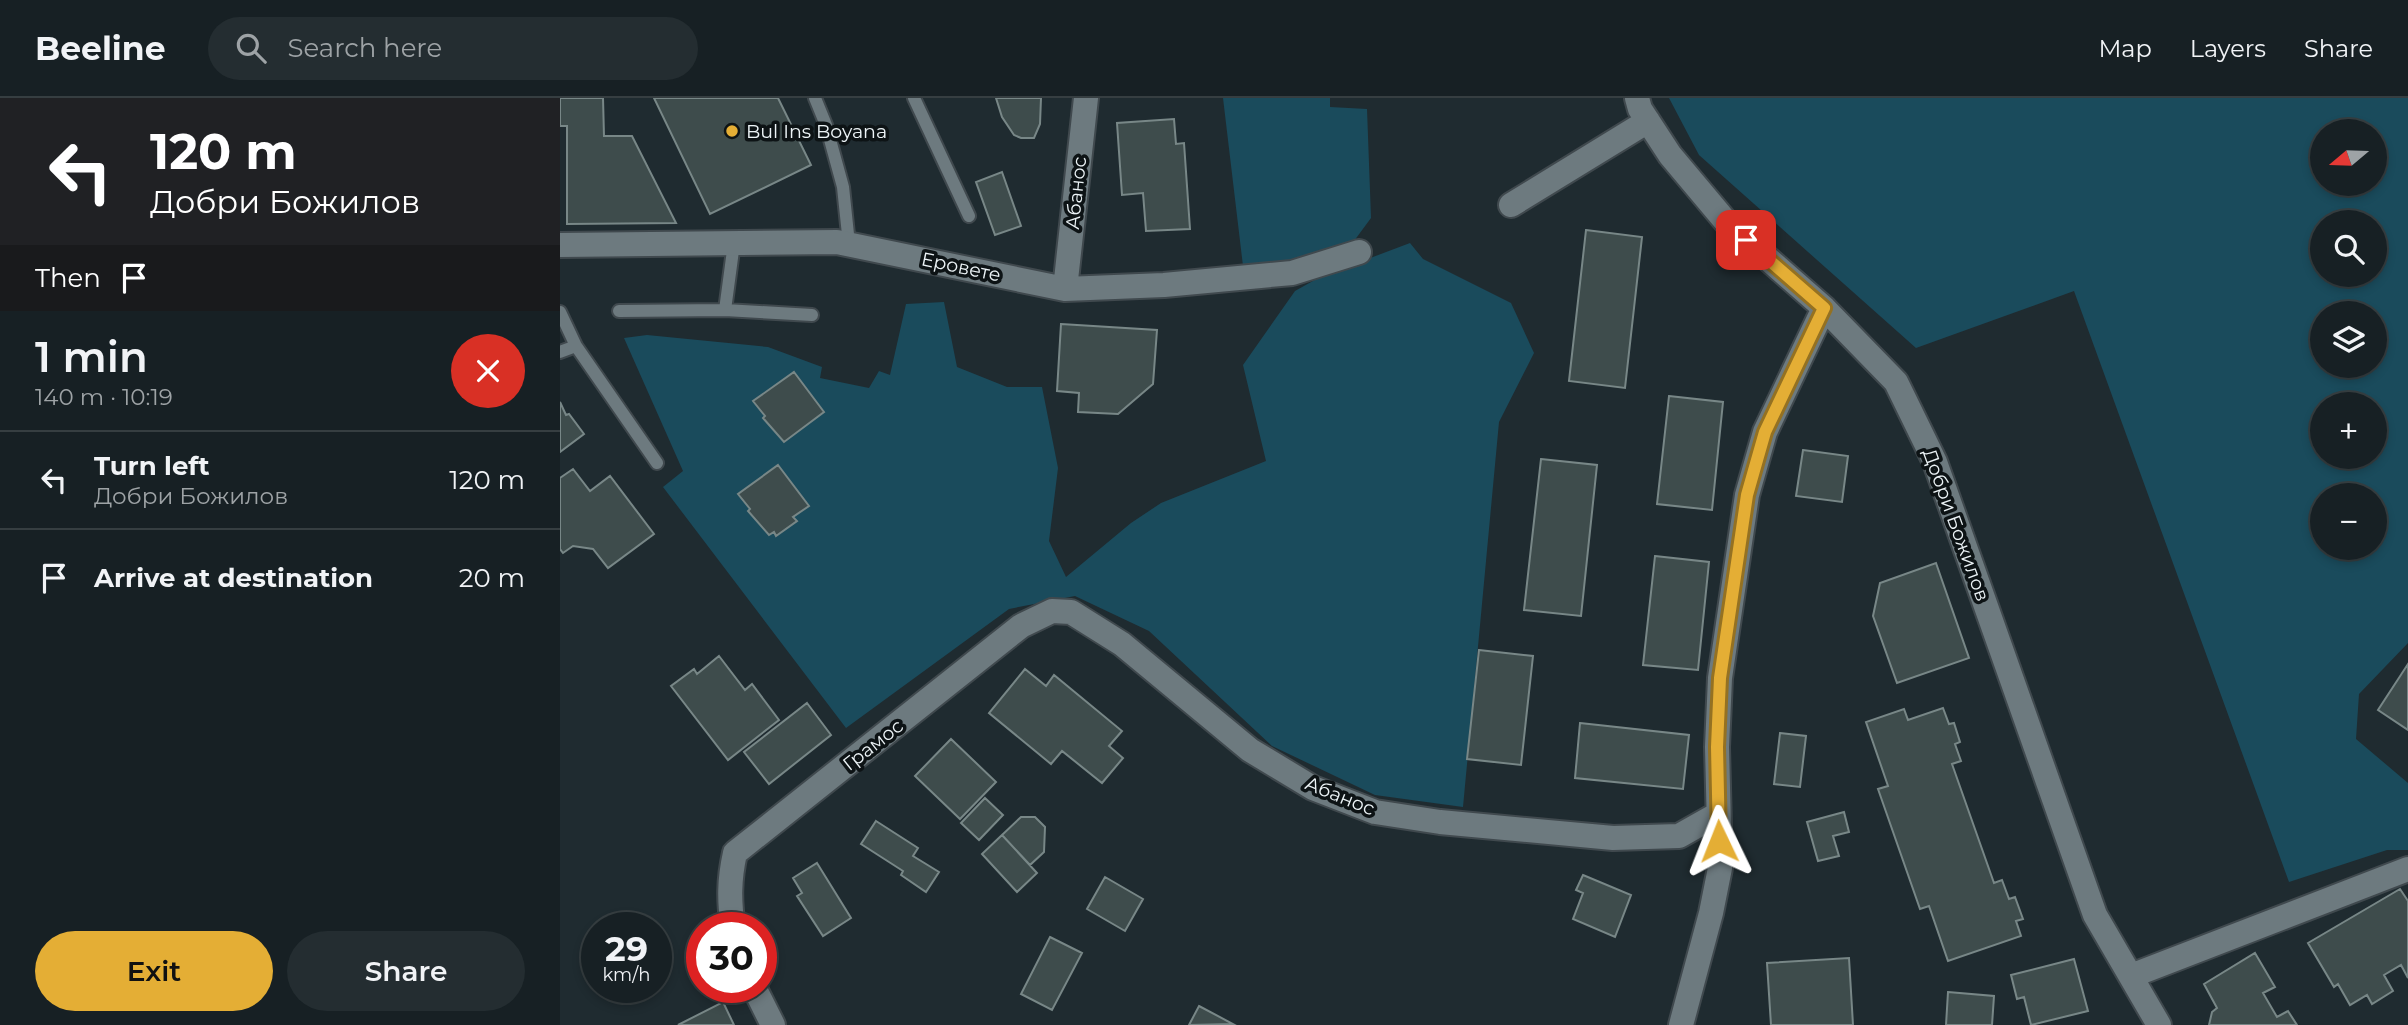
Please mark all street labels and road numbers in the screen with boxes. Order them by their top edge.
street label: Абанос [1061,155,1091,231]
street label: Еровете [919,247,1003,287]
street label: Добри Божилов [1918,446,1994,604]
street label: Грамос [838,714,908,776]
street label: Абанос [1302,772,1378,820]

